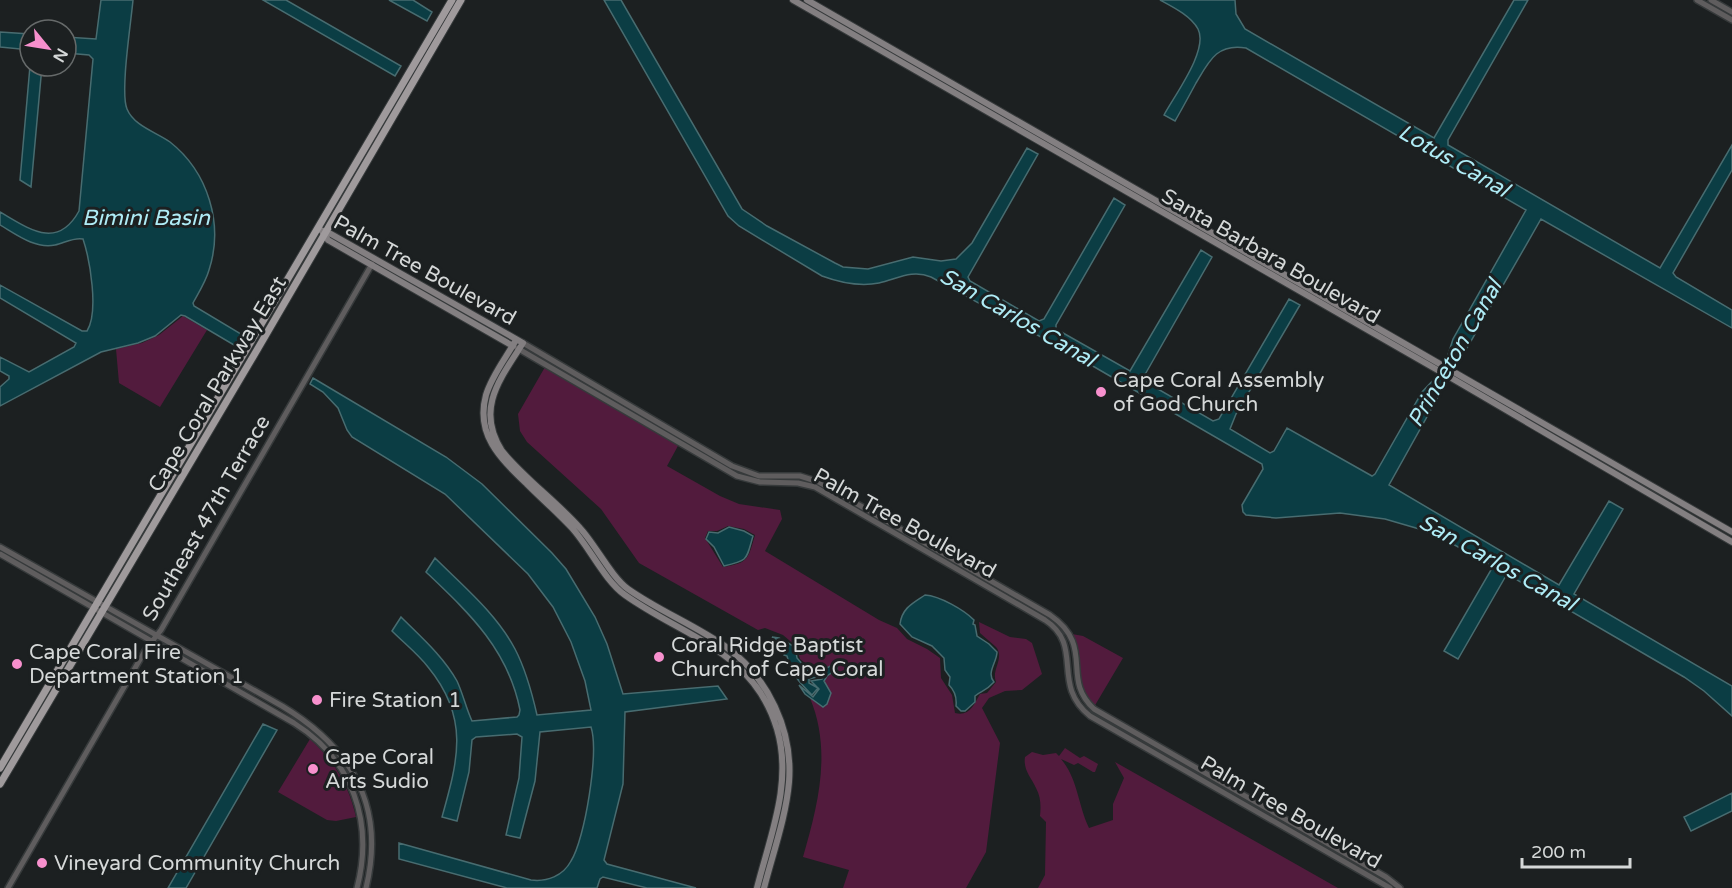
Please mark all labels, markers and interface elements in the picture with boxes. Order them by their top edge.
north arrow [18,18,78,78]
text: N [48,44,72,66]
water label: Lotus Canal [1394,119,1515,204]
street label: Santa Barbara Boulevard [1157,184,1384,329]
water label: Bimini Basin [82,205,211,231]
street label: Palm Tree Boulevard [329,210,520,331]
water label: San Carlos Canal [935,263,1102,374]
street label: Cape Coral Parkway East [143,272,292,497]
water label: Princeton Canal [1402,273,1509,432]
place label: Cape Coral Assembly of God Church [1113,368,1324,417]
marker: Cape Coral Assembly of God Church [1094,385,1108,399]
street label: Southeast 47th Terrace [137,411,276,626]
street label: Palm Tree Boulevard [809,463,1000,584]
water label: San Carlos Canal [1415,509,1583,618]
place label: Coral Ridge Baptist Church of Cape Coral [671,633,884,682]
place label: Cape Coral Fire Department Station 1 [29,640,244,689]
marker: Coral Ridge Baptist Church of Cape Coral [652,650,666,664]
marker: Cape Coral Fire Department Station 1 [10,657,24,671]
place label: Fire Station 1 [329,688,461,713]
marker: Fire Station 1 [310,693,324,707]
place label: Cape Coral Arts Sudio [325,745,434,794]
street label: Palm Tree Boulevard [1196,750,1386,874]
marker: Cape Coral Arts Sudio [306,762,320,776]
scale bar [1522,831,1630,869]
text: 200 m [1531,841,1586,863]
place label: Vineyard Community Church [54,851,340,876]
marker: Vineyard Community Church [35,856,49,870]

